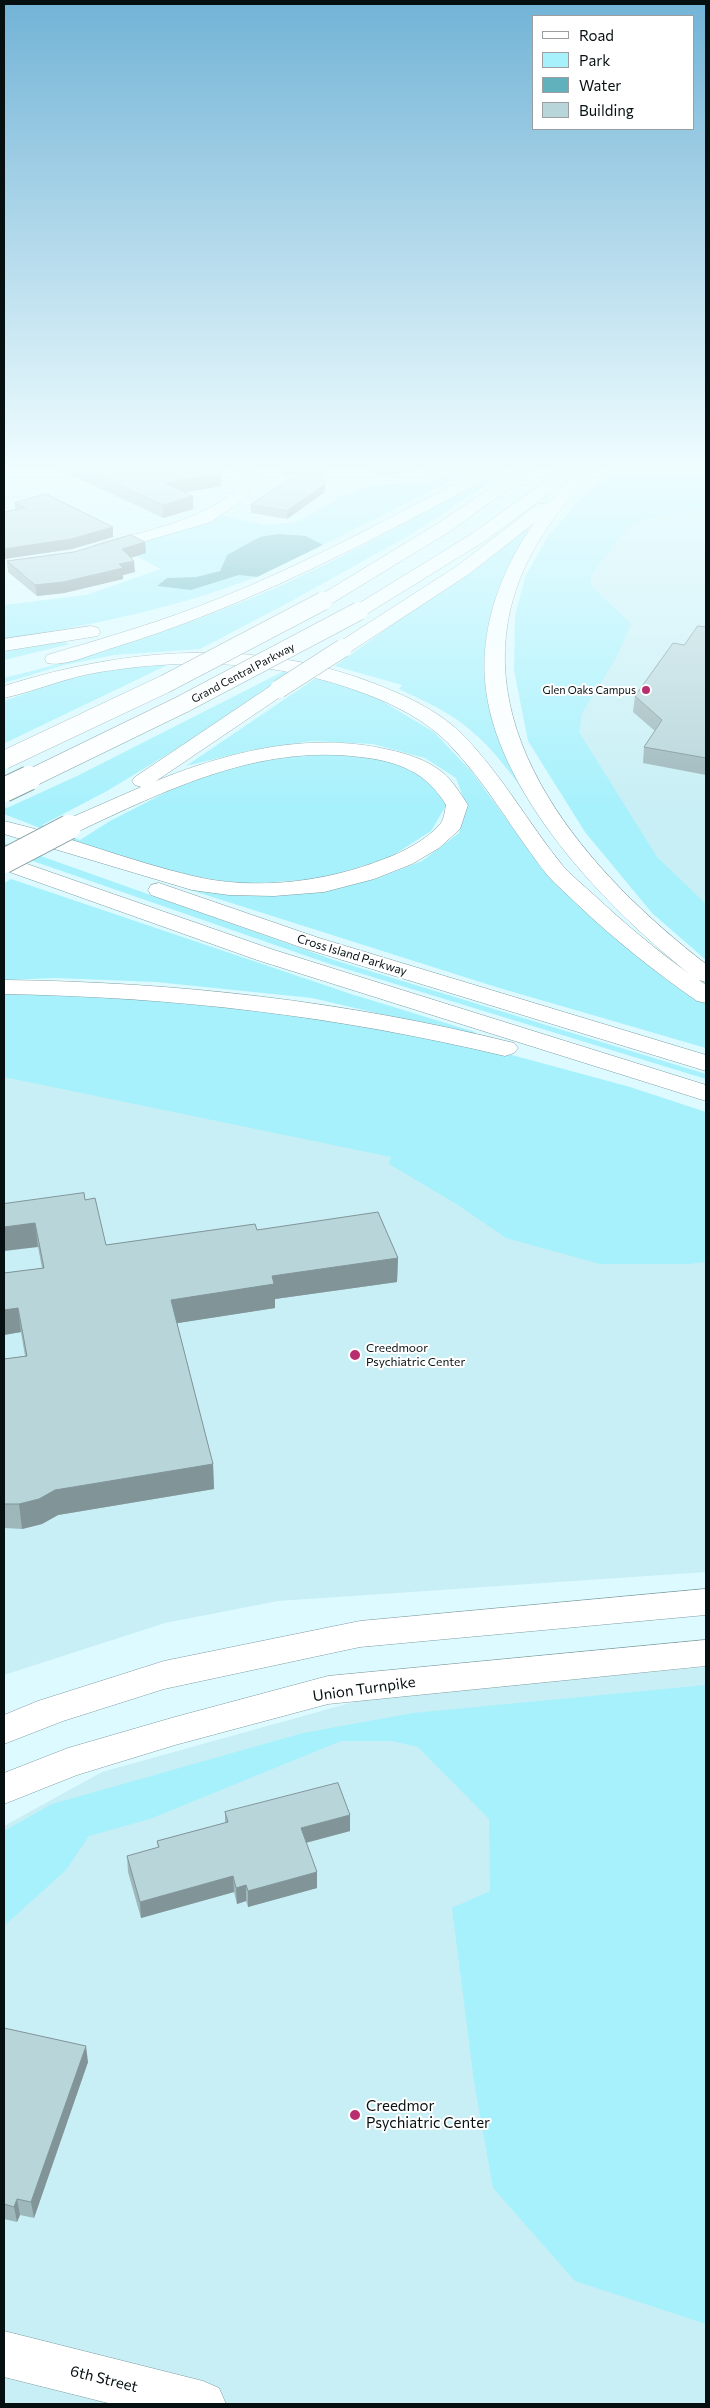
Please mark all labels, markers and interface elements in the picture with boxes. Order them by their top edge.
legend [532,15,695,130]
text: Road [579,26,614,44]
text: Park [579,51,610,69]
text: Water [579,76,621,94]
text: Building [579,101,634,119]
street label: Grand Central Parkway [189,640,297,706]
place label: Glen Oaks Campus [543,683,636,697]
marker: Glen Oaks Campus [640,684,652,696]
street label: Cross Island Parkway [295,931,409,979]
place label: Creedmoor Psychiatric Center [366,1341,465,1369]
marker: Creedmoor Psychiatric Center [348,1348,362,1362]
street label: Union Turnpike [311,1673,417,1705]
place label: Creedmor Psychiatric Center [366,2097,490,2132]
marker: Creedmor Psychiatric Center [348,2108,362,2122]
street label: 6th Street [68,2362,140,2396]

